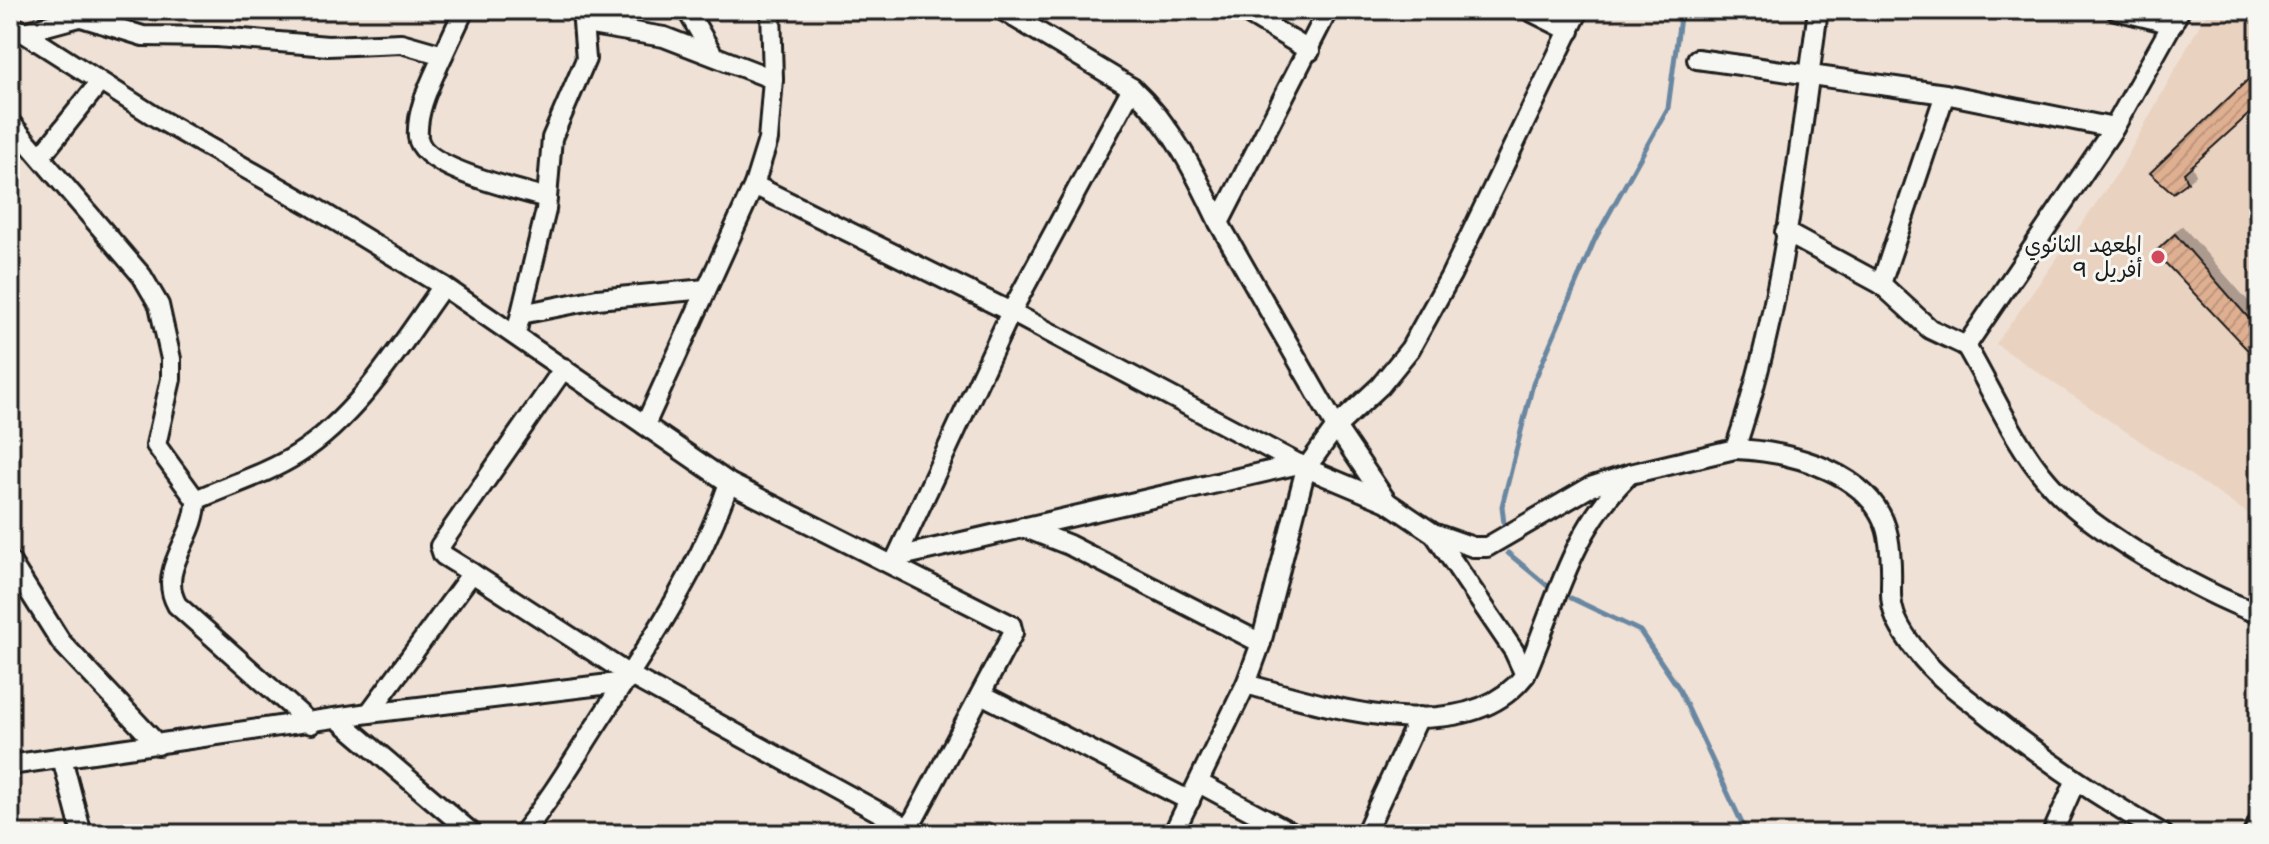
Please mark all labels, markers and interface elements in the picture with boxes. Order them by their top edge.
place label: المعهد الثانوي 9 أفريل [2024,230,2143,284]
marker: المعهد الثانوي 9 أفريل [2149,248,2167,266]

